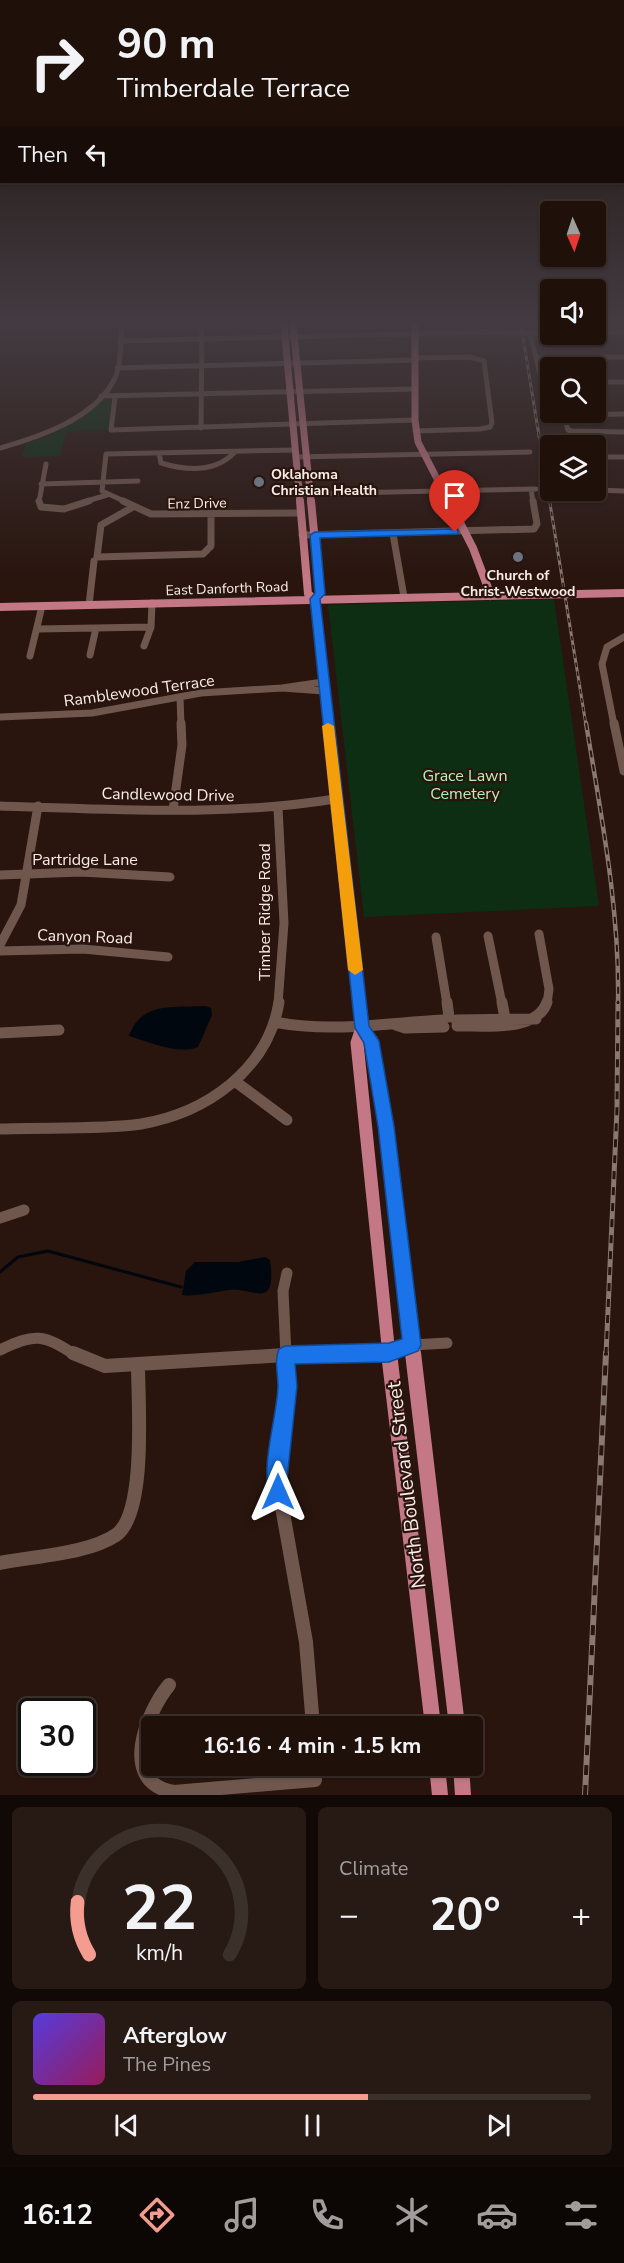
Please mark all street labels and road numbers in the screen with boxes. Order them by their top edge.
street label: Enz Drive [167,493,227,514]
street label: East Danforth Road [165,577,289,600]
street label: Ramblewood Terrace [62,669,216,712]
street label: Candlewood Drive [101,783,235,807]
street label: Timber Ridge Road [254,843,276,981]
street label: Partridge Lane [32,849,138,871]
street label: Canyon Road [37,924,133,950]
street label: North Boulevard Street [380,1379,433,1590]

